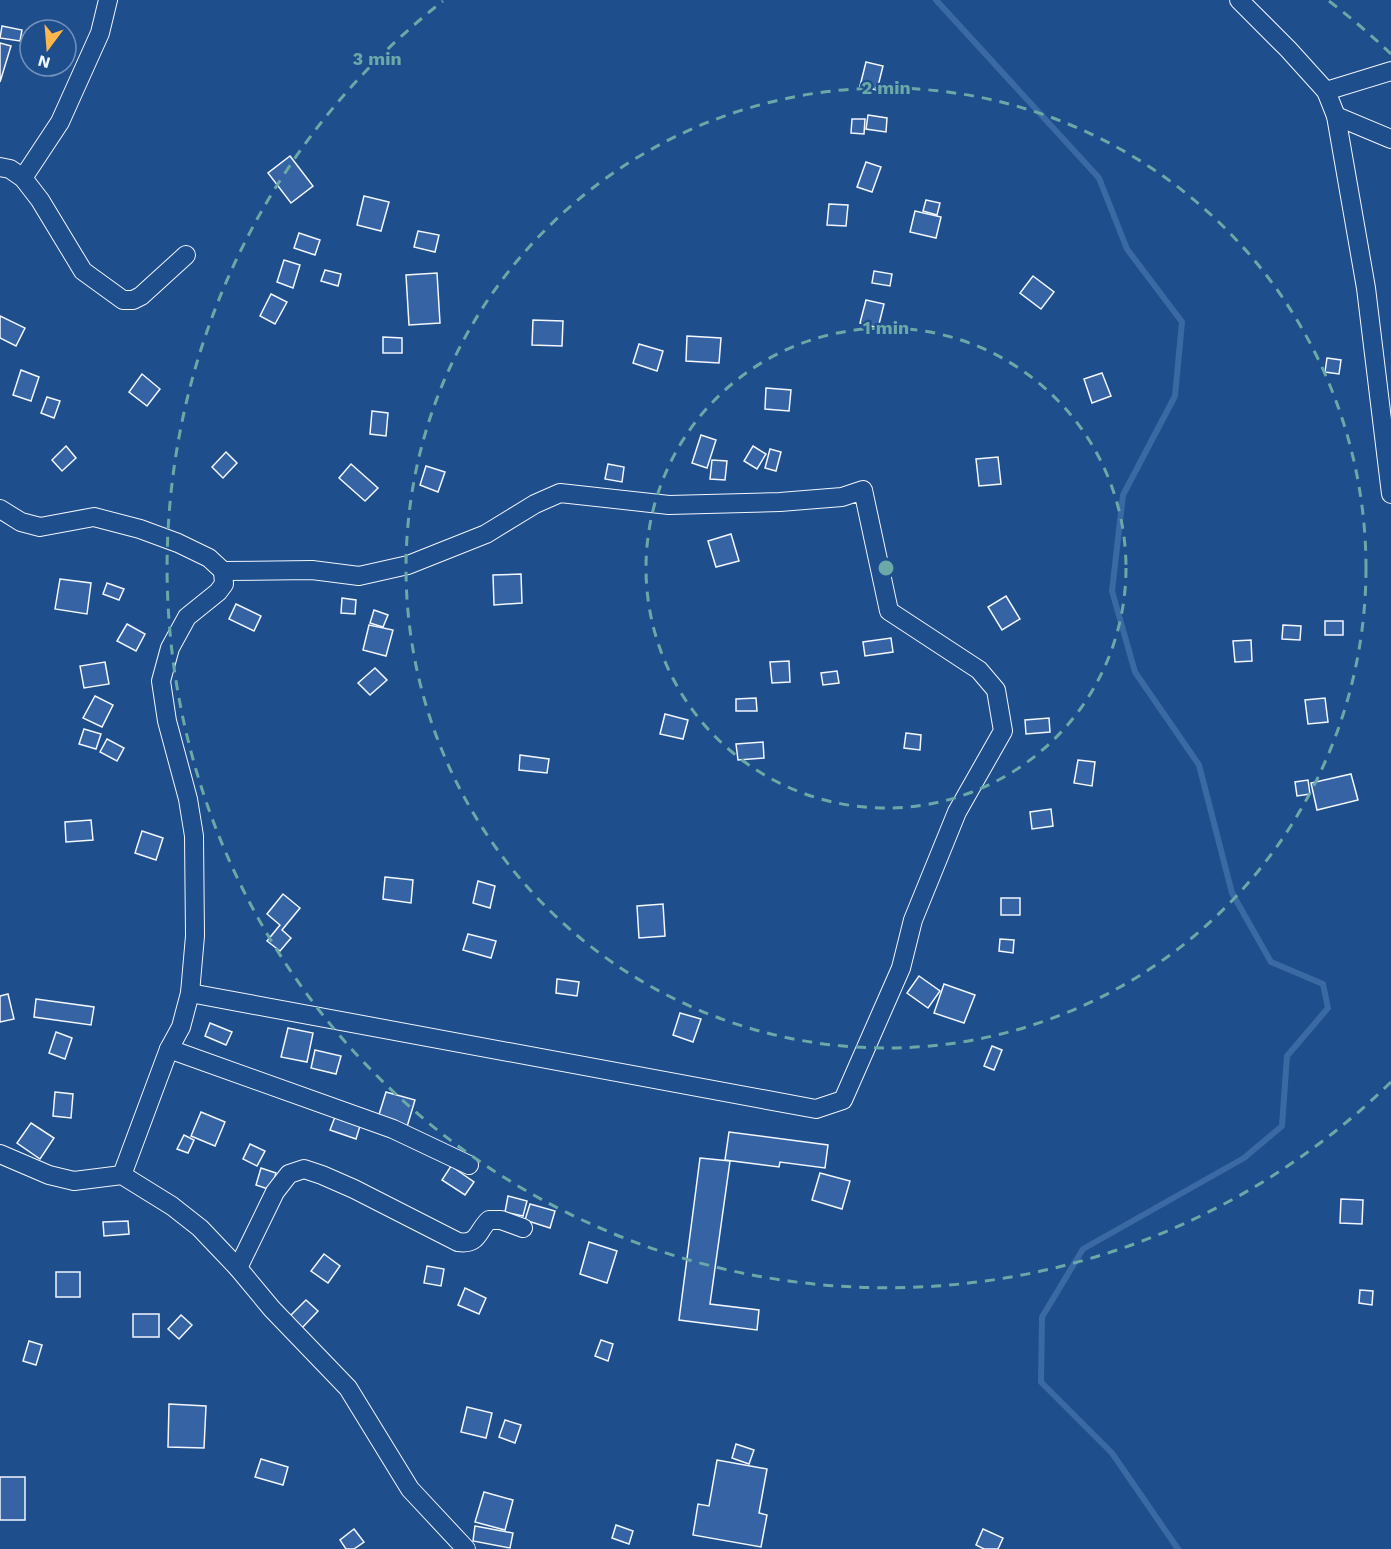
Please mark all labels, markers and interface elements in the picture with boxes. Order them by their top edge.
north arrow [18,18,78,78]
text: 3 min [352,48,402,69]
text: N [36,51,52,73]
text: 2 min [861,77,911,98]
text: 1 min [863,317,909,338]
centre of rings [876,558,896,578]

